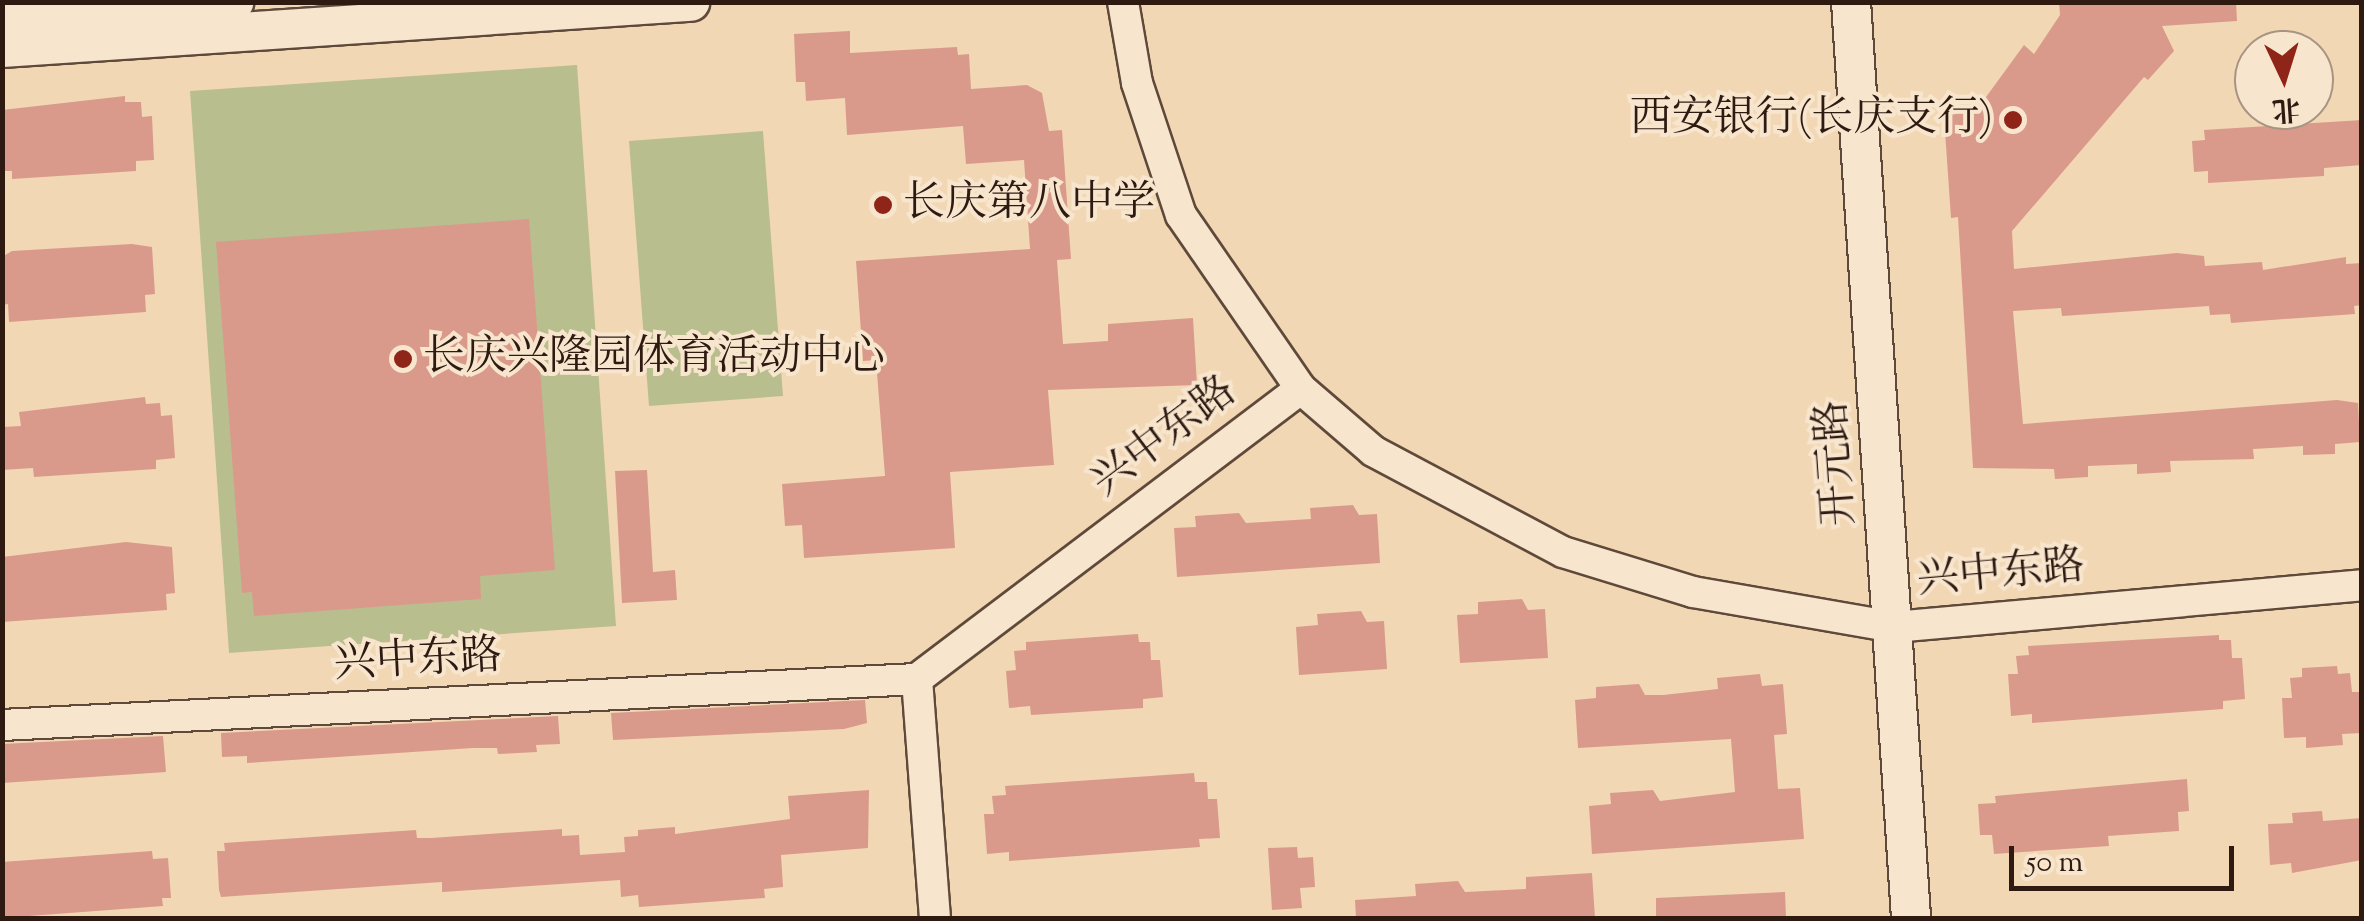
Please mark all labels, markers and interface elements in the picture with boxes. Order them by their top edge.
north arrow [2234,30,2334,130]
text: 北 [2271,87,2301,129]
place label: 西安银行(长庆支行) [1630,95,1993,145]
marker: 西安银行(长庆支行) [2002,109,2024,131]
place label: 长庆第八中学 [903,180,1155,230]
marker: 长庆第八中学 [872,194,894,216]
place label: 长庆兴隆园体育活动中心 [423,334,885,384]
marker: 长庆兴隆园体育活动中心 [392,348,414,370]
street label: 兴中东路 [1083,367,1247,509]
street label: 开元路 [1808,398,1868,528]
street label: 兴中东路 [1915,543,2087,607]
street label: 兴中东路 [333,632,503,692]
scale bar [2014,826,2239,888]
text: 50 m [2026,842,2083,885]

